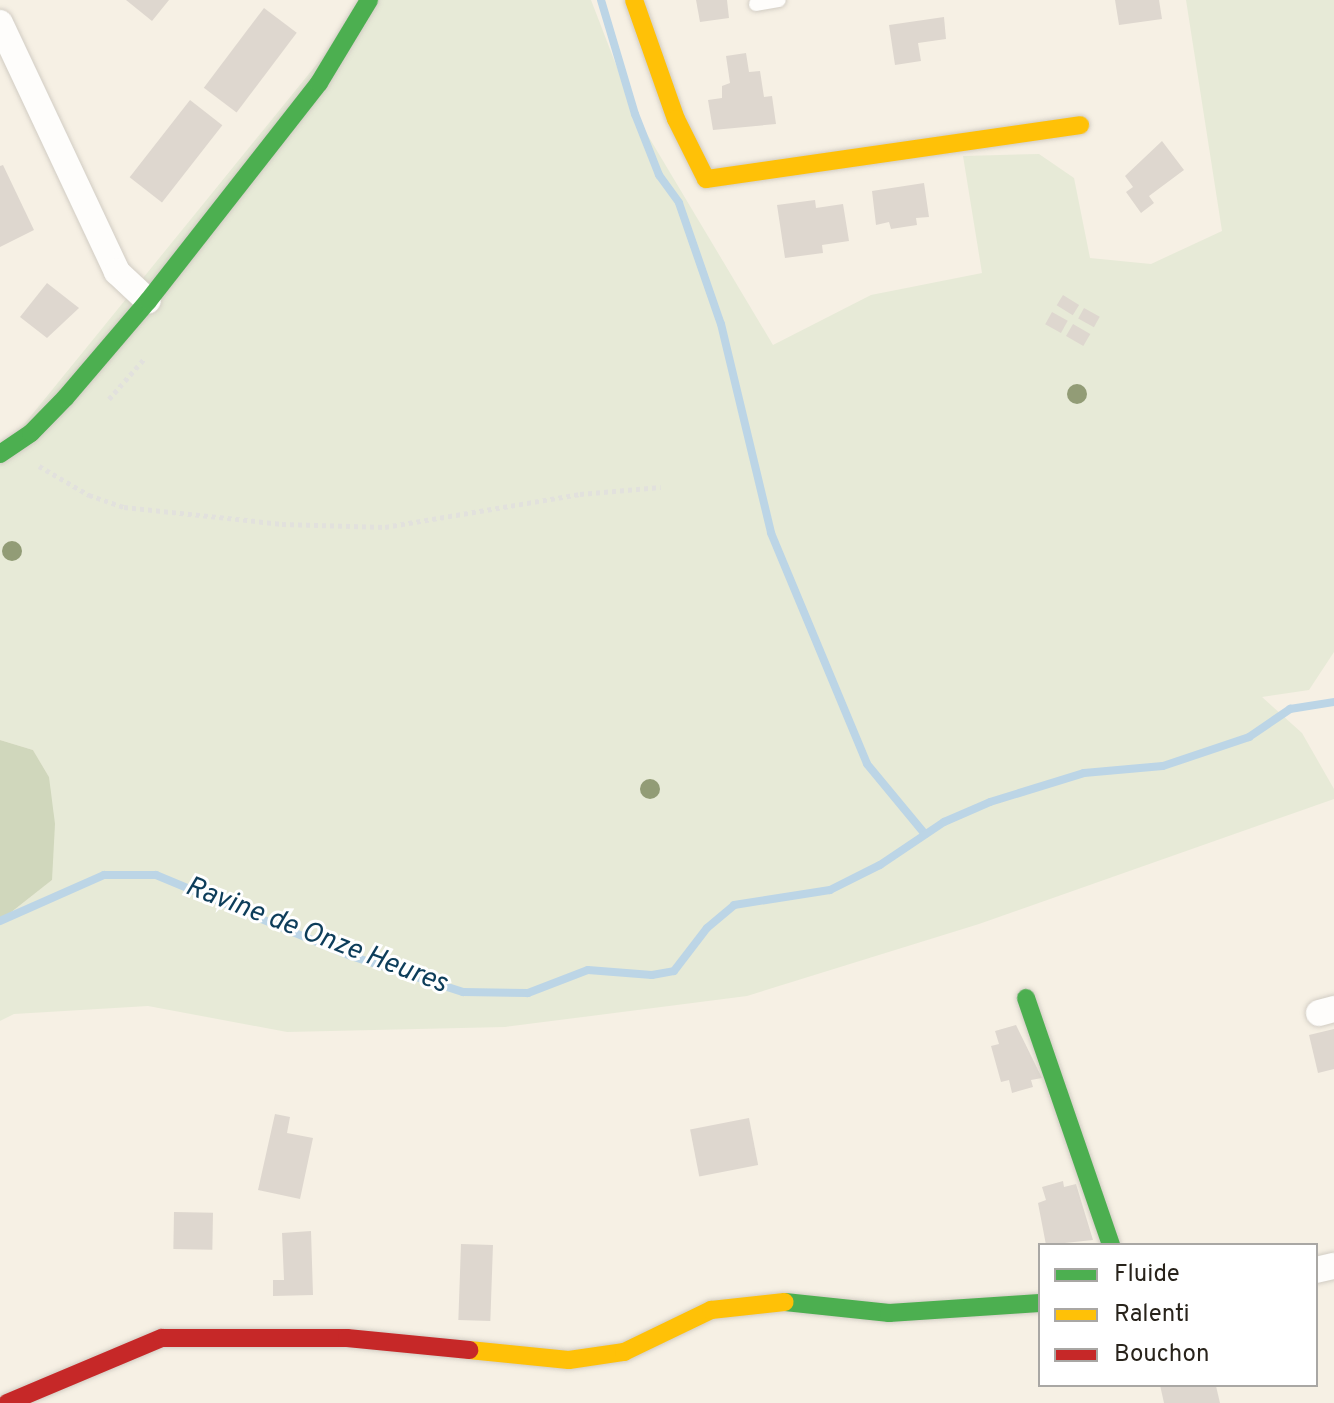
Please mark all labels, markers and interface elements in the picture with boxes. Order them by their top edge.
water label: Ravine de Onze Heures [180,870,452,1002]
legend [1038,1243,1318,1387]
text: Fluide [1114,1260,1180,1290]
text: Ralenti [1114,1300,1190,1330]
text: Bouchon [1114,1340,1209,1370]

